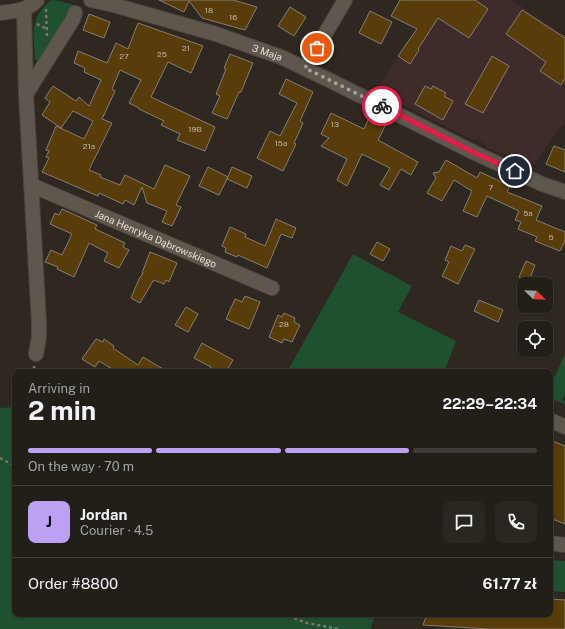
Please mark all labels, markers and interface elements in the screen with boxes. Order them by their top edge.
house number: 18 [205,5,213,15]
house number: 16 [229,12,237,22]
pin [300,31,334,65]
icon: bag [306,37,328,59]
street label: 3 Maja [251,41,284,63]
house number: 21 [182,43,190,53]
house number: 25 [157,49,167,59]
house number: 27 [119,51,129,61]
courier [362,86,402,126]
icon: bike [371,95,393,117]
house number: 13 [331,119,339,129]
house number: 19B [188,124,202,134]
house number: 15a [275,138,287,148]
house number: 21a [83,141,95,151]
pin [498,154,532,188]
icon: home [504,160,526,182]
house number: 7 [489,182,494,192]
street label: Jana Henryka Dąbrowskiego [93,207,219,270]
house number: 5a [523,208,533,218]
house number: 5 [548,232,554,242]
north arrow [517,277,553,313]
map controls [517,277,553,357]
house number: 28 [279,319,289,329]
button: locate [517,321,553,357]
text: Arriving in [28,381,90,396]
text: 2 min [28,395,96,426]
text: 22:29–22:34 [442,395,537,412]
text: On the way · 70 m [28,459,134,474]
button: chat [443,501,485,543]
button: phone [495,501,537,543]
text: Jordan [80,506,127,523]
text: J [46,513,52,530]
text: Courier · 4.5 [80,523,153,538]
text: Order #8800 [28,575,118,592]
text: 61.77 zł [483,575,537,592]

